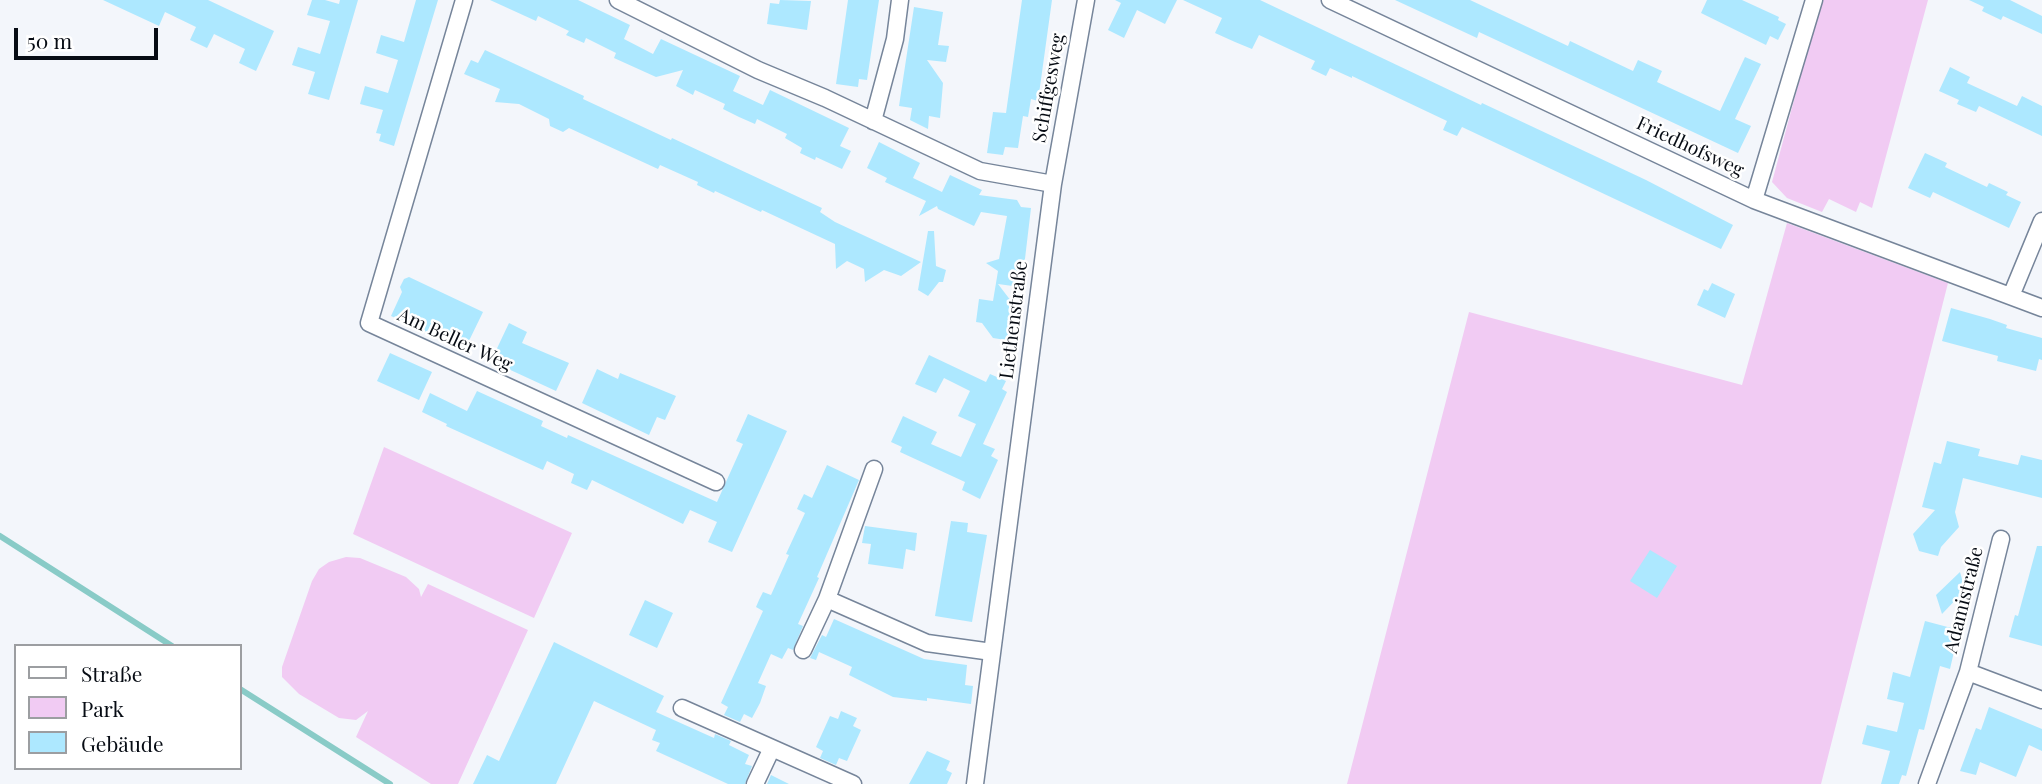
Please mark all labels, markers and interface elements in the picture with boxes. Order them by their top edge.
scale bar [18,14,161,58]
text: 50 m [27,26,72,54]
street label: Schiffgesweg [1028,32,1070,144]
street label: Friedhofsweg [1633,112,1747,182]
street label: Liethenstraße [995,260,1033,380]
street label: Am Beller Weg [394,303,516,377]
street label: Adamistraße [1940,544,1988,656]
legend [14,644,242,770]
text: Straße [81,659,142,687]
text: Park [81,694,124,722]
text: Gebäude [81,729,164,757]

